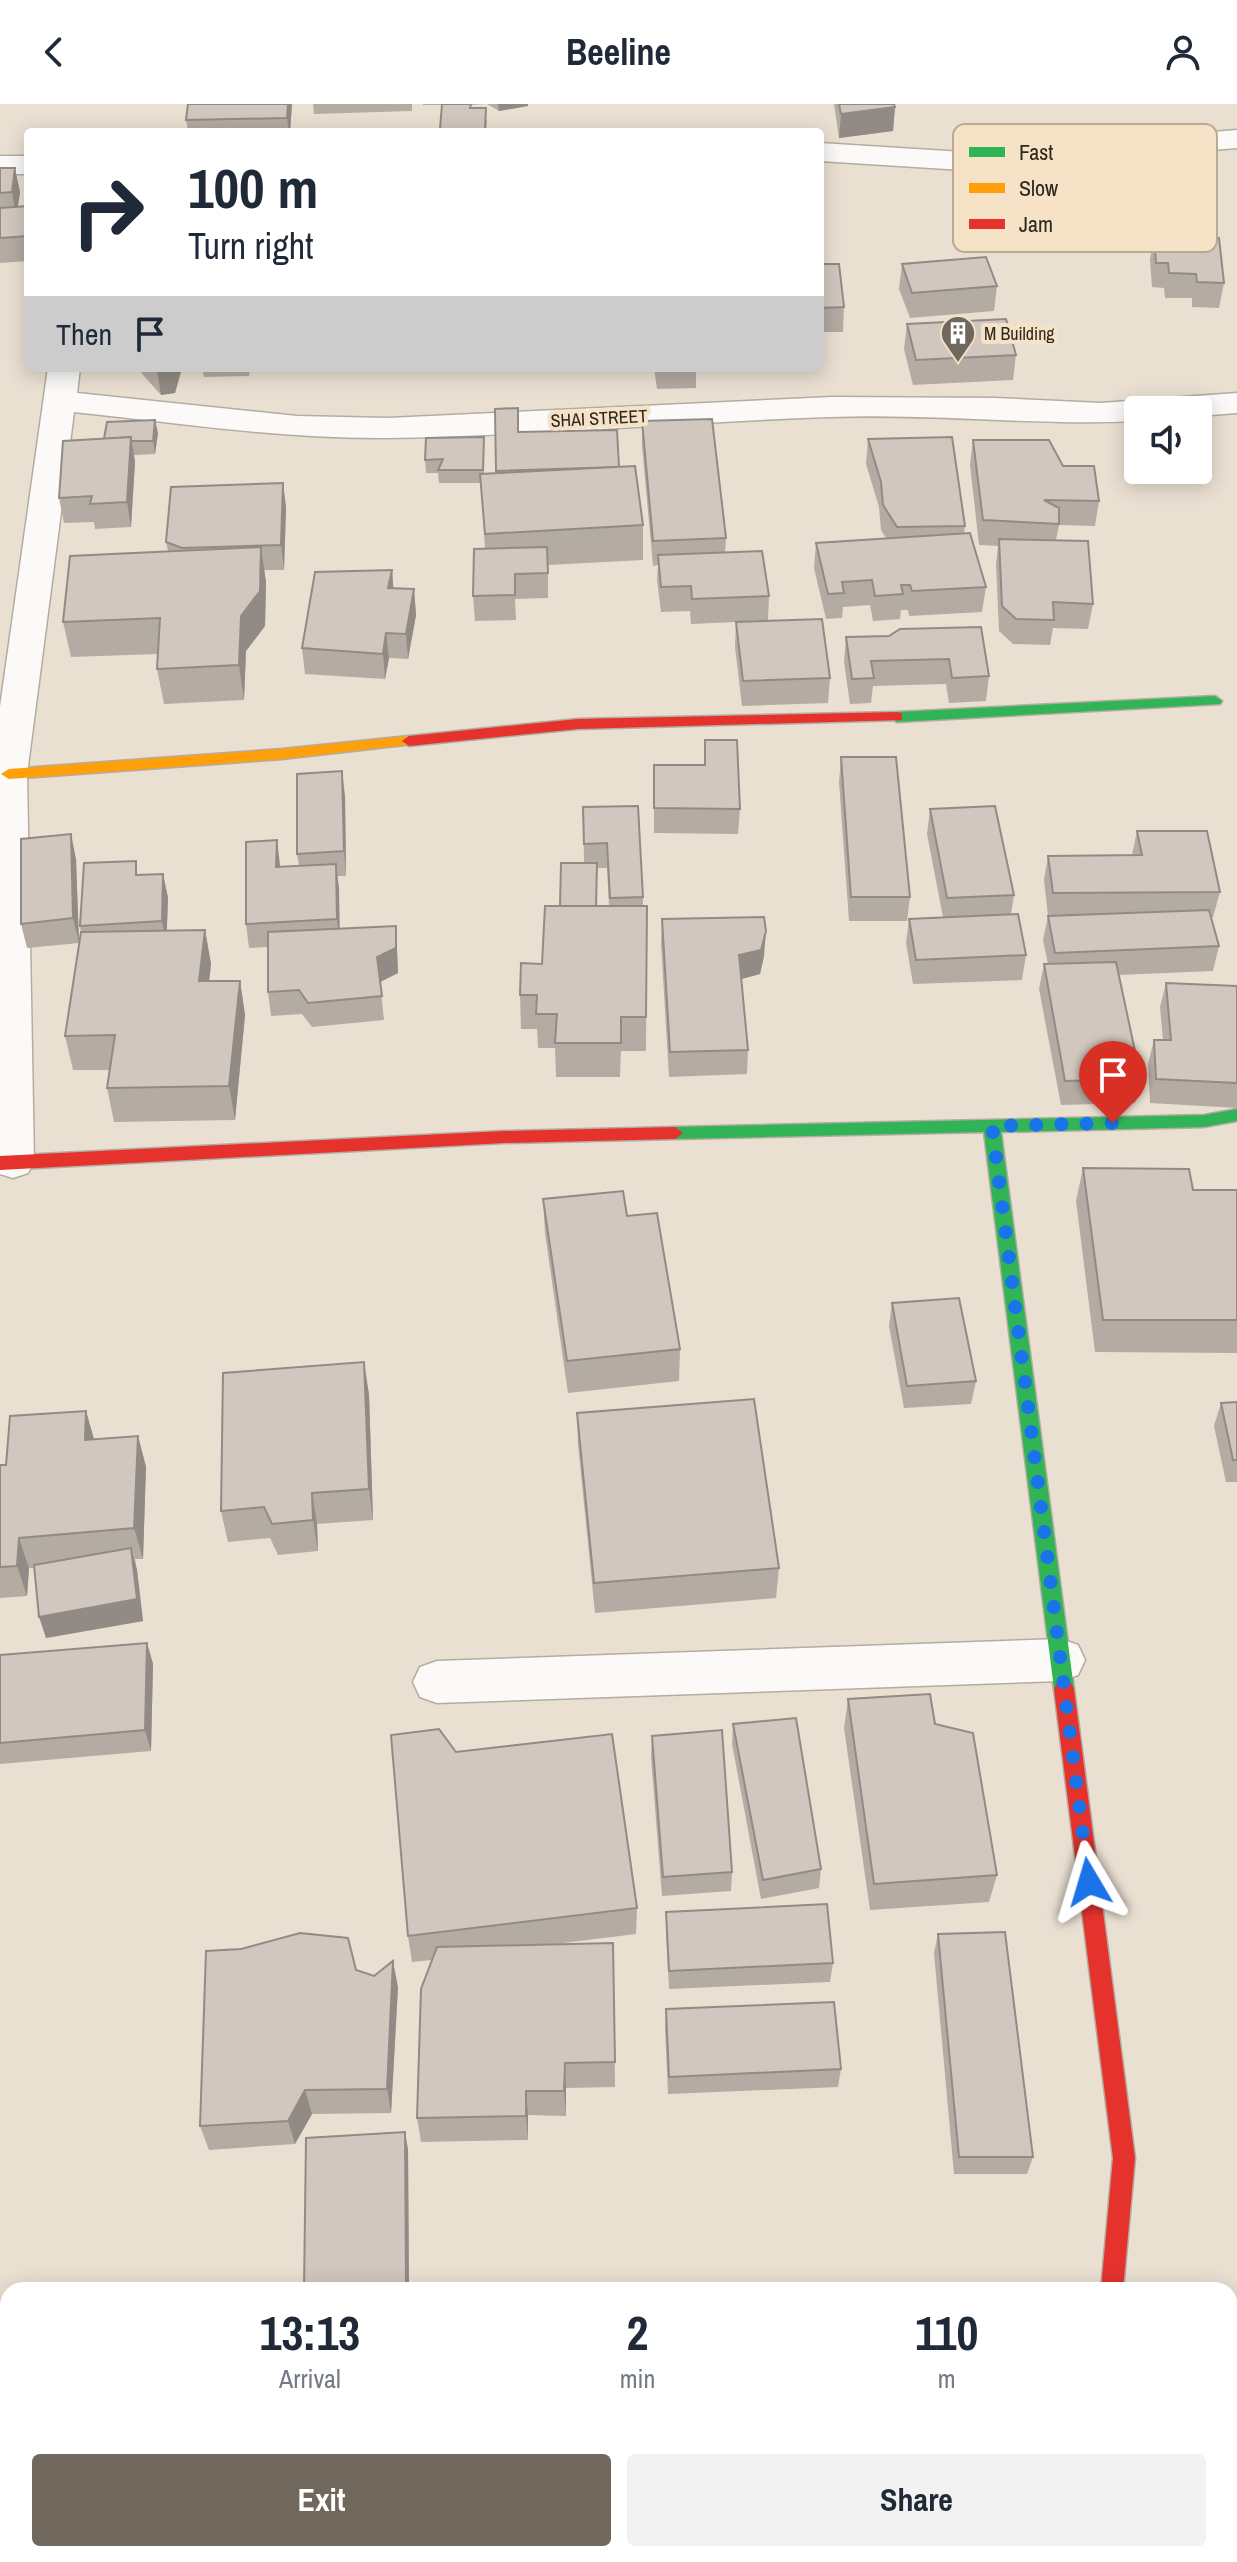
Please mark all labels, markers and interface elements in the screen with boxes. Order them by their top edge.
text: Beeline [566,28,671,76]
icon: back [32,30,76,74]
icon: person [1161,30,1205,74]
legend [953,124,1217,252]
text: Fast [1019,137,1053,167]
text: 100 m [188,150,318,225]
icon: right [56,160,160,264]
text: Slow [1019,173,1058,203]
text: Jam [1019,209,1053,239]
text: Turn right [188,222,313,270]
icon: arrive [128,312,172,356]
text: Then [56,314,112,354]
building icon: M Building [939,314,977,364]
place label: M Building [984,321,1055,346]
map controls [1124,396,1212,484]
button: sound [1124,396,1212,484]
street label: SHAI STREET [550,403,648,433]
pin [1079,1041,1147,1123]
icon: arrive [1091,1053,1135,1097]
position arrow [1047,1840,1131,1924]
text: 13:13 [260,2300,360,2365]
text: 2 [627,2300,649,2365]
text: 110 [915,2300,978,2365]
text: Arrival [279,2361,341,2396]
text: min [620,2361,655,2396]
text: m [938,2361,956,2396]
button: Exit [32,2454,611,2546]
button: Share [627,2454,1206,2546]

